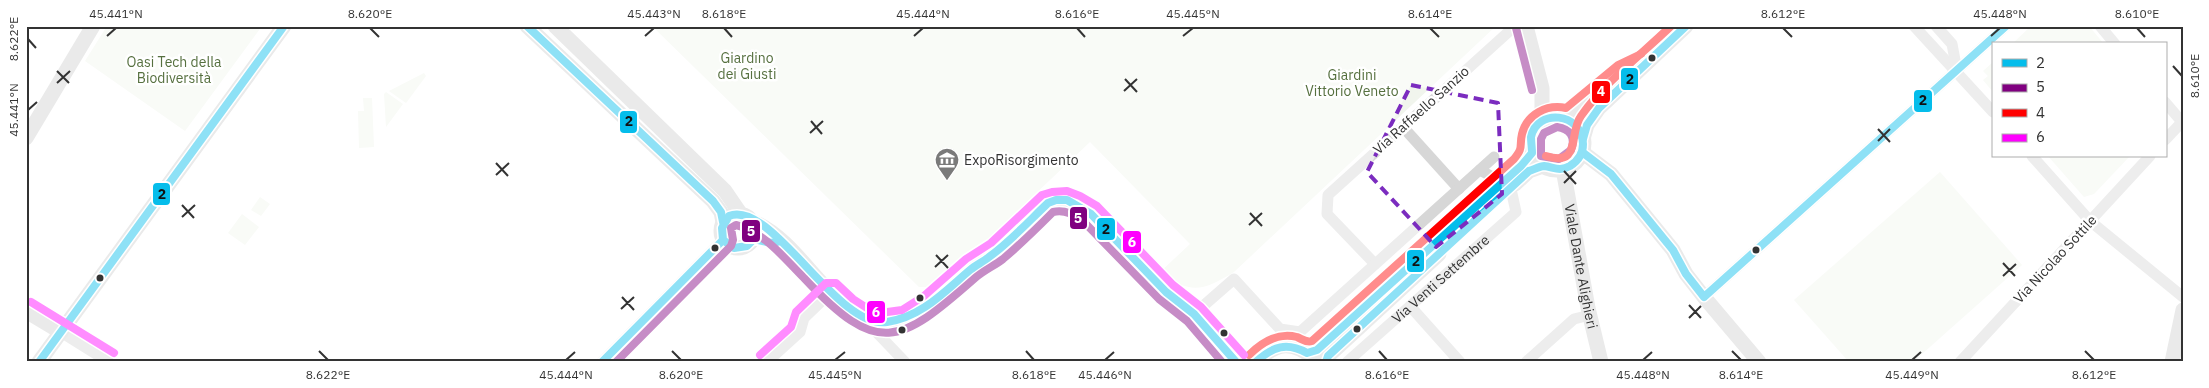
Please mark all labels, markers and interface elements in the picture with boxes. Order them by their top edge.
text: 45.441°N [89,6,143,21]
text: 8.620°E [348,6,392,21]
text: 45.443°N [627,6,681,21]
text: 8.618°E [702,6,746,21]
text: 45.444°N [896,6,950,21]
text: 8.616°E [1055,6,1099,21]
text: 45.445°N [1166,6,1220,21]
text: 8.614°E [1408,6,1452,21]
text: 8.612°E [1761,6,1805,21]
text: 45.448°N [1973,6,2027,21]
text: 8.610°E [2115,6,2159,21]
text: 8.622°E [6,17,21,61]
legend [1992,42,2166,158]
park label: Giardino dei Giusti [718,49,776,83]
park label: Oasi Tech della Biodiversità [127,53,222,87]
unlabelled marker [1647,53,1657,63]
text: 2 [2036,53,2045,72]
text: 8.610°E [2187,54,2202,98]
street label: Via Raffaello Sanzio [1369,62,1473,158]
park label: Giardini Vittorio Veneto [1305,66,1399,100]
line badge: 2 [1620,67,1639,91]
text: 2 [1626,70,1634,88]
text: 5 [2036,77,2045,96]
line badge: 4 [1591,80,1611,104]
text: 4 [1597,82,1605,100]
text: 45.441°N [6,83,21,137]
line badge: 2 [1913,89,1933,113]
text: 2 [1919,91,1927,109]
text: 4 [2036,103,2045,122]
line badge: 2 [619,110,638,134]
text: 2 [625,112,633,130]
text: 6 [2036,127,2045,146]
museum icon: ExpoRisorgimento [934,147,960,181]
place label: ExpoRisorgimento [964,151,1079,169]
line badge: 2 [152,182,171,206]
text: 2 [158,185,166,203]
street label: Viale Dante Alighieri [1560,203,1602,331]
line badge: 5 [1069,206,1088,230]
text: 5 [1074,209,1082,227]
street label: Via Nicolao Sottile [2010,211,2101,307]
line badge: 2 [1096,217,1116,241]
line badge: 5 [741,219,761,243]
text: 2 [1102,220,1110,238]
text: 5 [747,222,755,240]
line badge: 6 [1122,230,1142,254]
street label: Via Venti Settembre [1388,231,1493,327]
text: 6 [1128,233,1136,251]
unlabelled marker [710,243,720,253]
unlabelled marker [1751,245,1761,255]
line badge: 2 [1406,249,1425,273]
text: 2 [1412,252,1420,270]
unlabelled marker [95,273,105,283]
unlabelled marker [915,293,925,303]
line badge: 6 [866,300,886,324]
text: 6 [872,303,880,321]
unlabelled marker [1352,324,1362,334]
unlabelled marker [897,325,907,335]
unlabelled marker [1219,328,1229,338]
text: 8.622°E [306,367,350,382]
text: 45.444°N [539,367,593,382]
text: 8.620°E [659,367,703,382]
text: 45.445°N [808,367,862,382]
text: 8.618°E [1012,367,1056,382]
text: 45.446°N [1078,367,1132,382]
text: 8.616°E [1365,367,1409,382]
text: 45.448°N [1616,367,1670,382]
text: 8.614°E [1719,367,1763,382]
text: 45.449°N [1885,367,1939,382]
text: 8.612°E [2072,367,2116,382]

